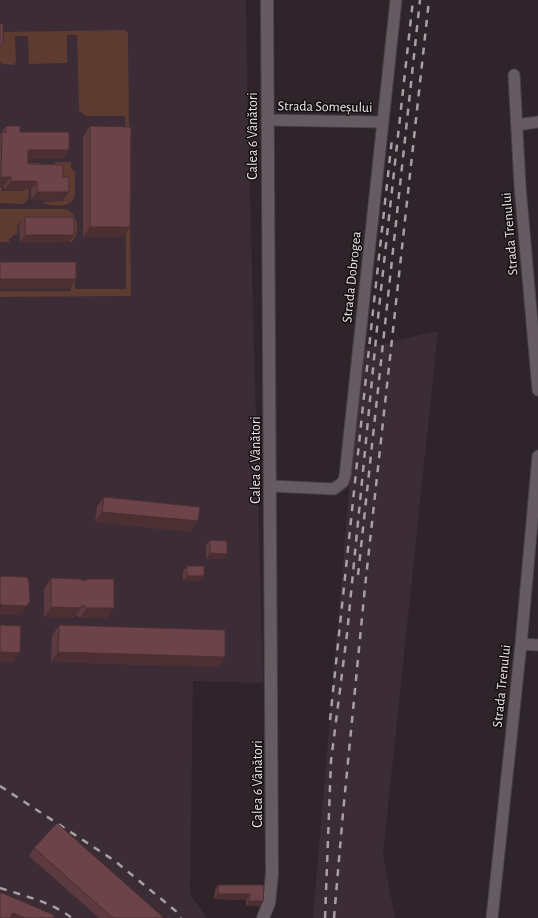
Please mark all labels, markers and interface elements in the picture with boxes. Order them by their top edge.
street label: Calea 6 Vânători [246,92,260,180]
street label: Strada Someșului [277,99,373,116]
street label: Strada Trenului [499,192,521,276]
street label: Strada Dobrogea [340,230,364,324]
street label: Calea 6 Vânători [249,416,263,504]
street label: Strada Trenului [491,644,513,728]
street label: Calea 6 Vânători [251,740,265,828]

